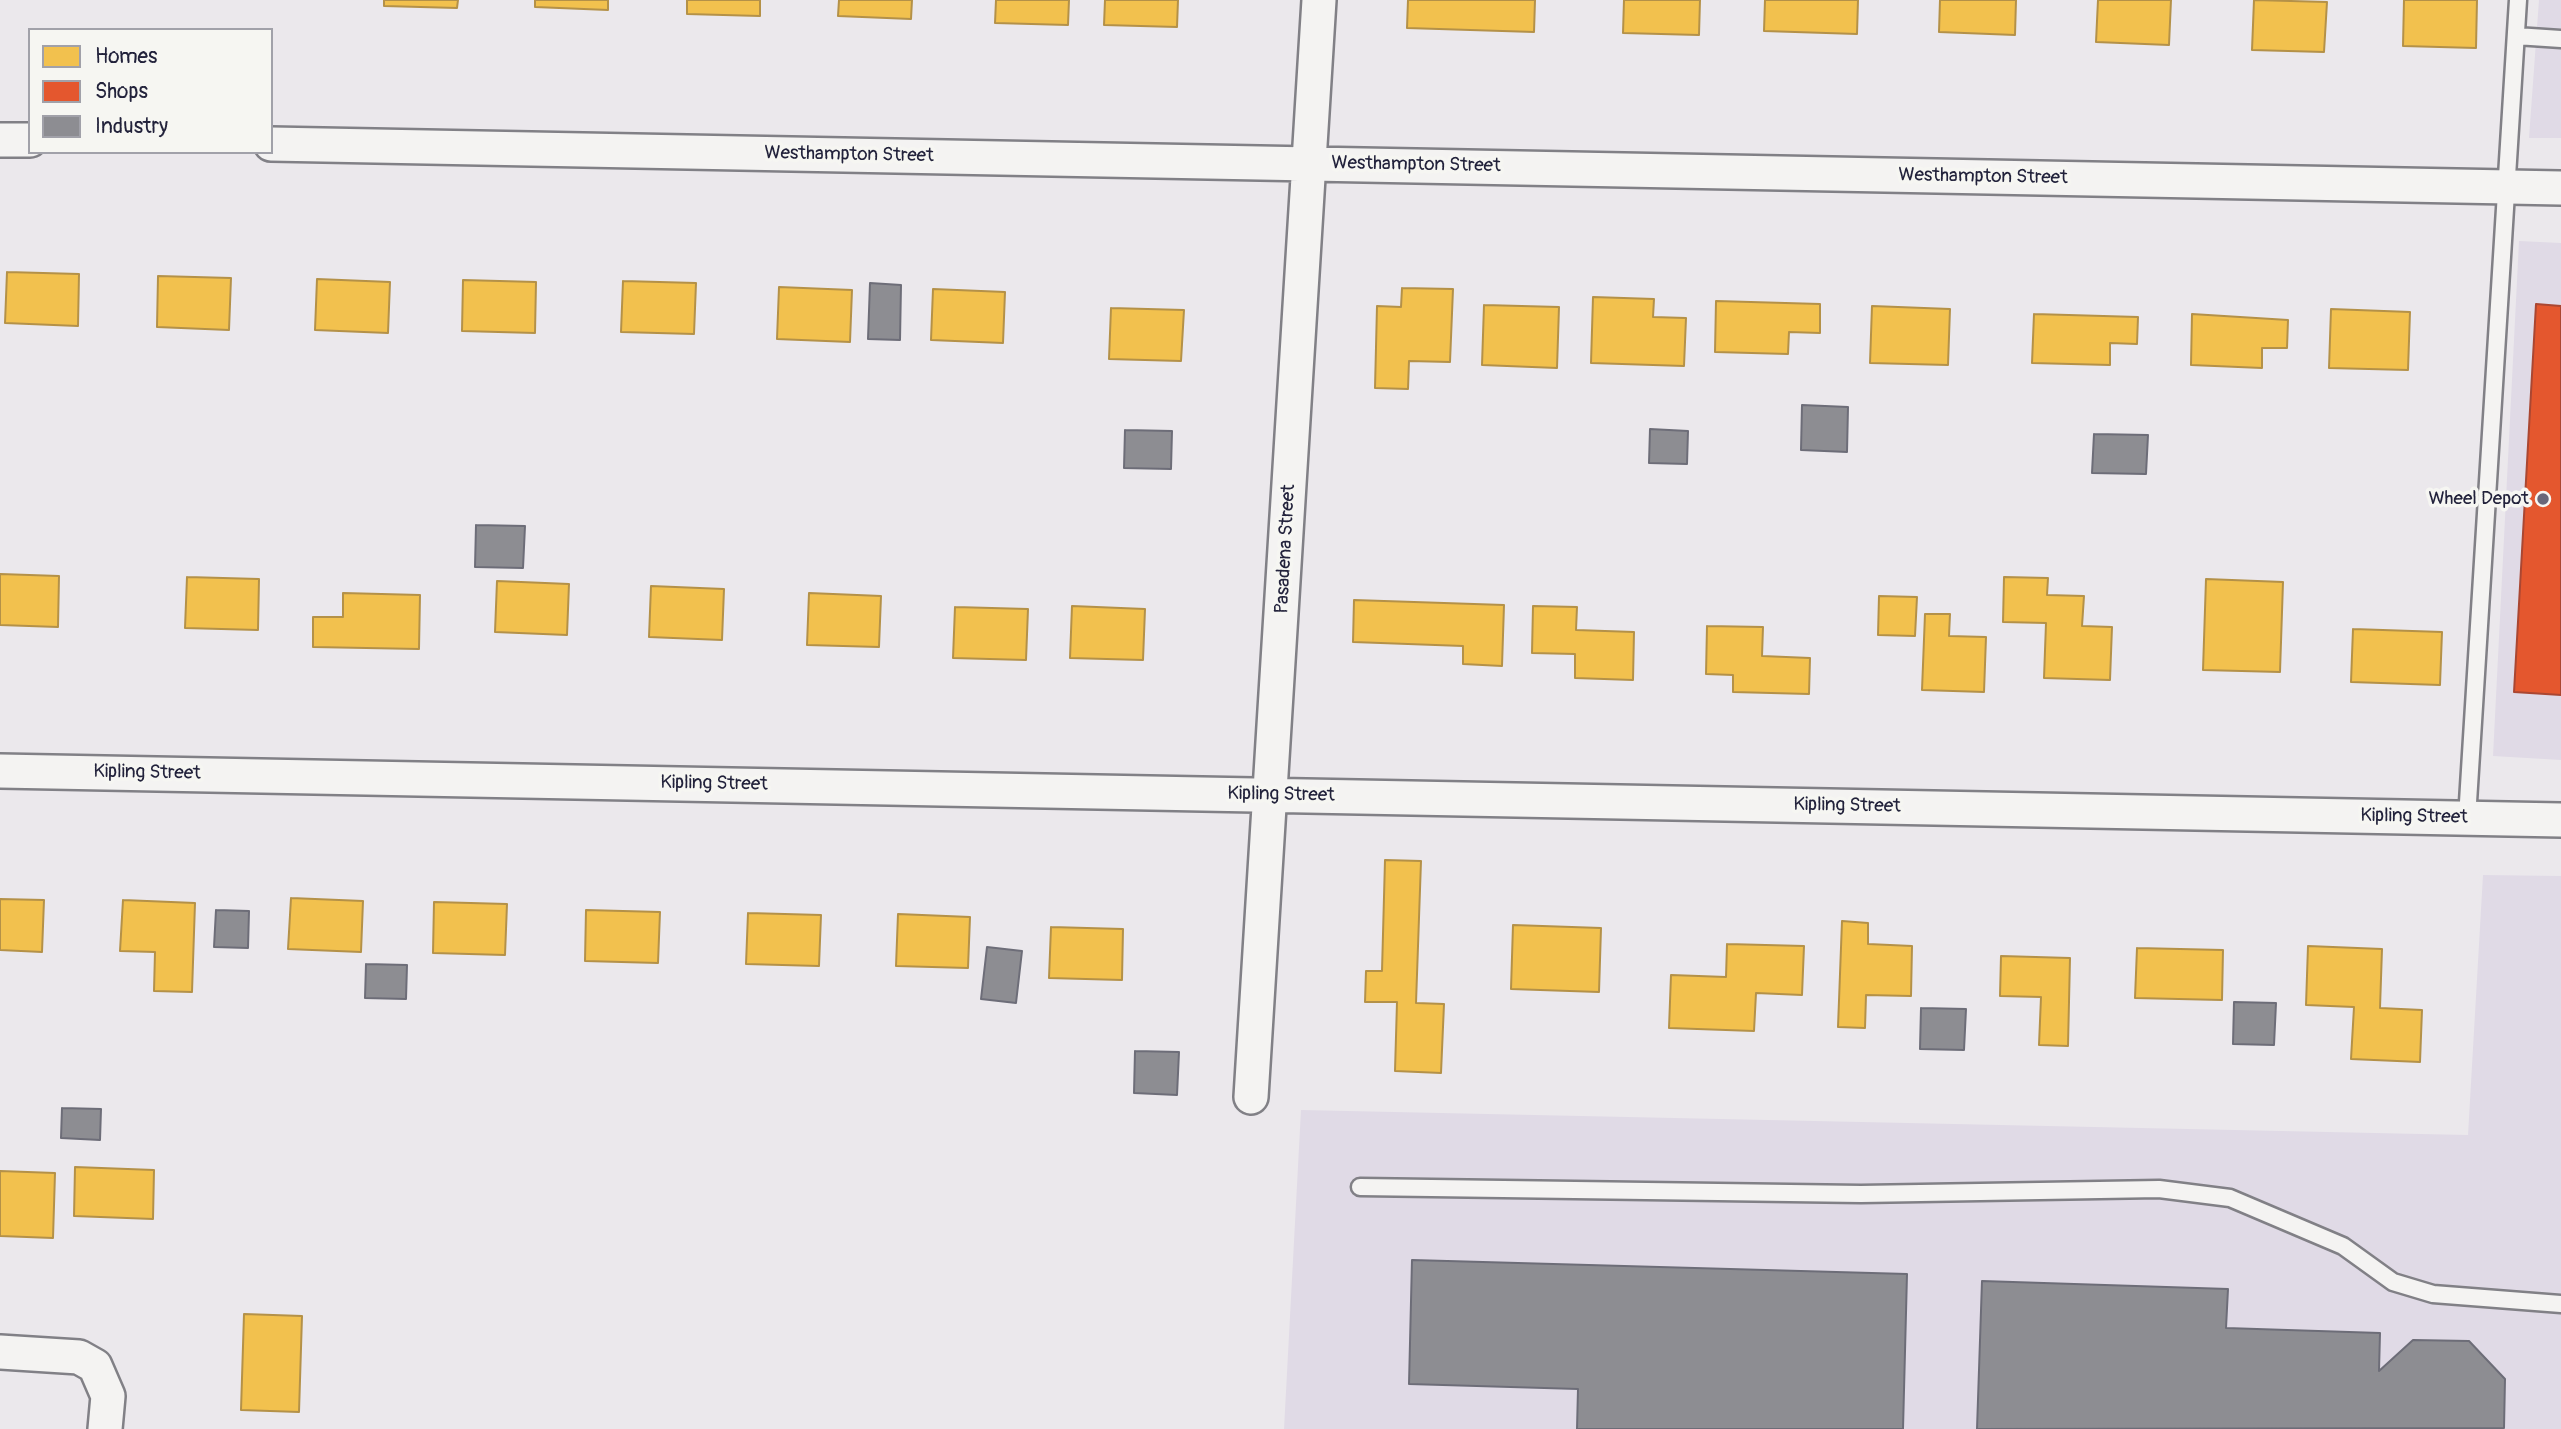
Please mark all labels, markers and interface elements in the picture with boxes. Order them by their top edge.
legend [28,28,273,154]
text: Homes [95,43,157,70]
text: Shops [95,78,148,105]
text: Industry [95,113,168,140]
street label: Westhampton Street [764,142,934,168]
street label: Westhampton Street [1331,152,1501,178]
street label: Westhampton Street [1898,164,2068,190]
street label: Pasadena Street [1271,484,1301,614]
place label: Wheel Depot [2428,488,2529,510]
marker: Wheel Depot [2535,491,2551,507]
street label: Kipling Street [93,761,201,785]
street label: Kipling Street [660,772,768,796]
street label: Kipling Street [1227,783,1335,807]
street label: Kipling Street [1793,794,1901,818]
street label: Kipling Street [2360,805,2468,829]

